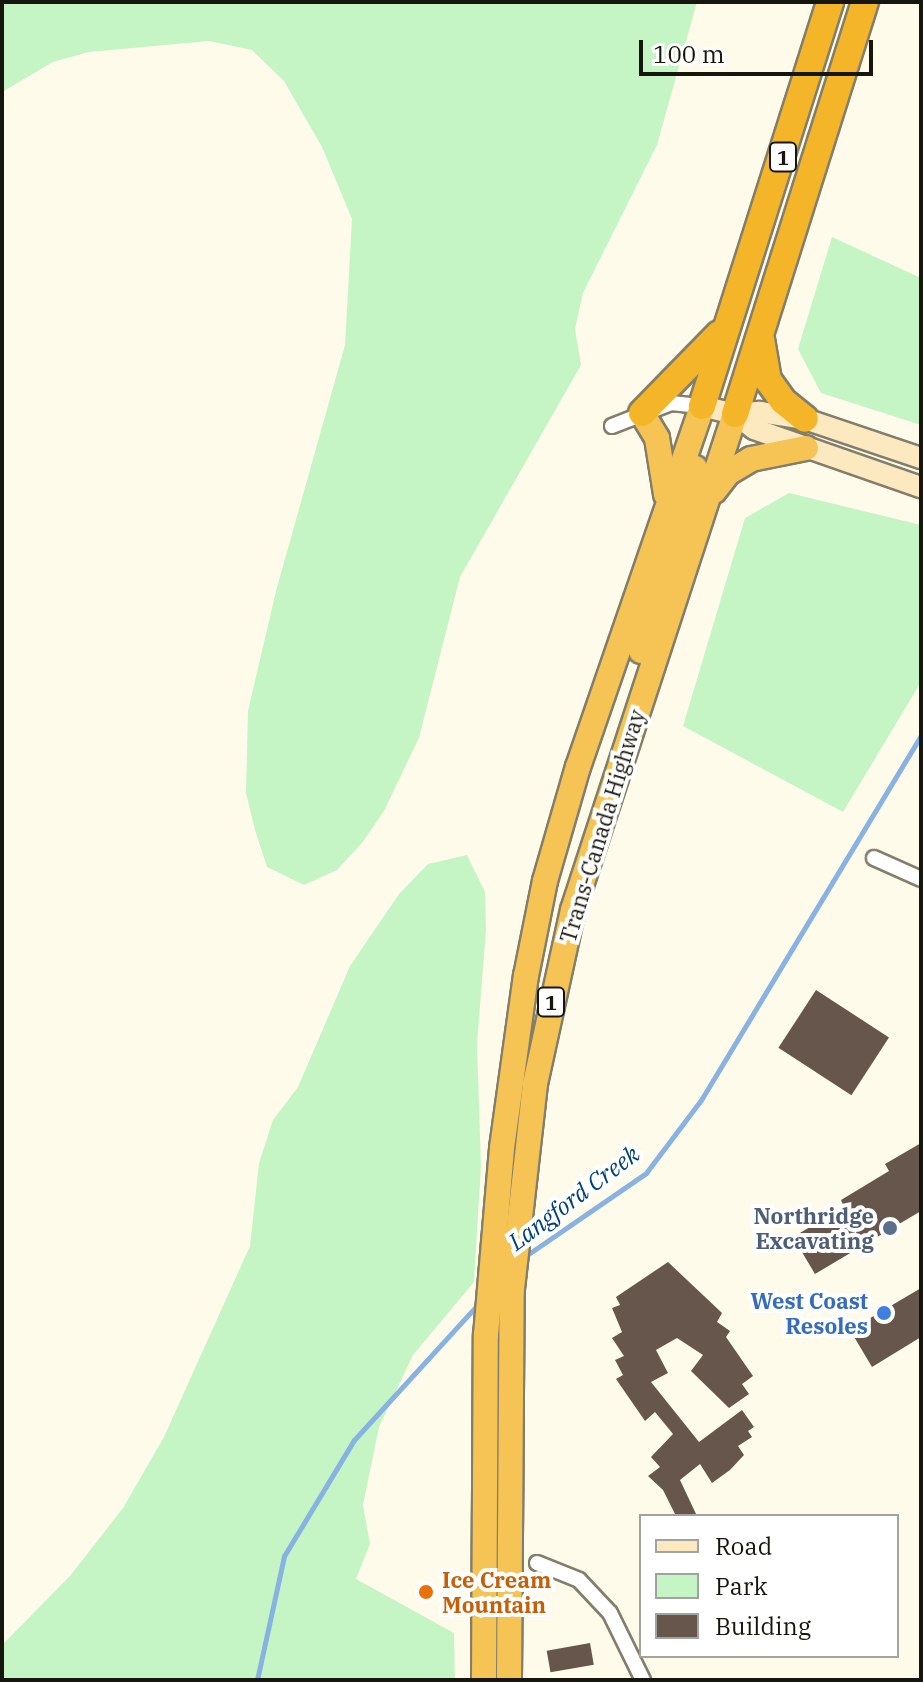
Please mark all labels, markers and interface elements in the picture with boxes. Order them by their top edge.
scale bar [643,24,877,74]
text: 100 m [653,38,725,70]
road number: 1 [769,141,797,173]
street label: Trans-Canada Highway [554,706,650,946]
road number: 1 [537,986,565,1018]
water label: Langford Creek [503,1139,645,1257]
place label: Northridge Excavating [754,1202,874,1254]
marker: Northridge Excavating [881,1219,899,1237]
place label: West Coast Resoles [750,1287,868,1338]
marker: West Coast Resoles [875,1304,893,1322]
legend [639,1514,899,1658]
text: Road [715,1530,772,1562]
place label: Ice Cream Mountain [442,1566,551,1618]
text: Park [715,1570,767,1602]
marker: Ice Cream Mountain [417,1583,435,1601]
text: Building [715,1610,811,1642]

